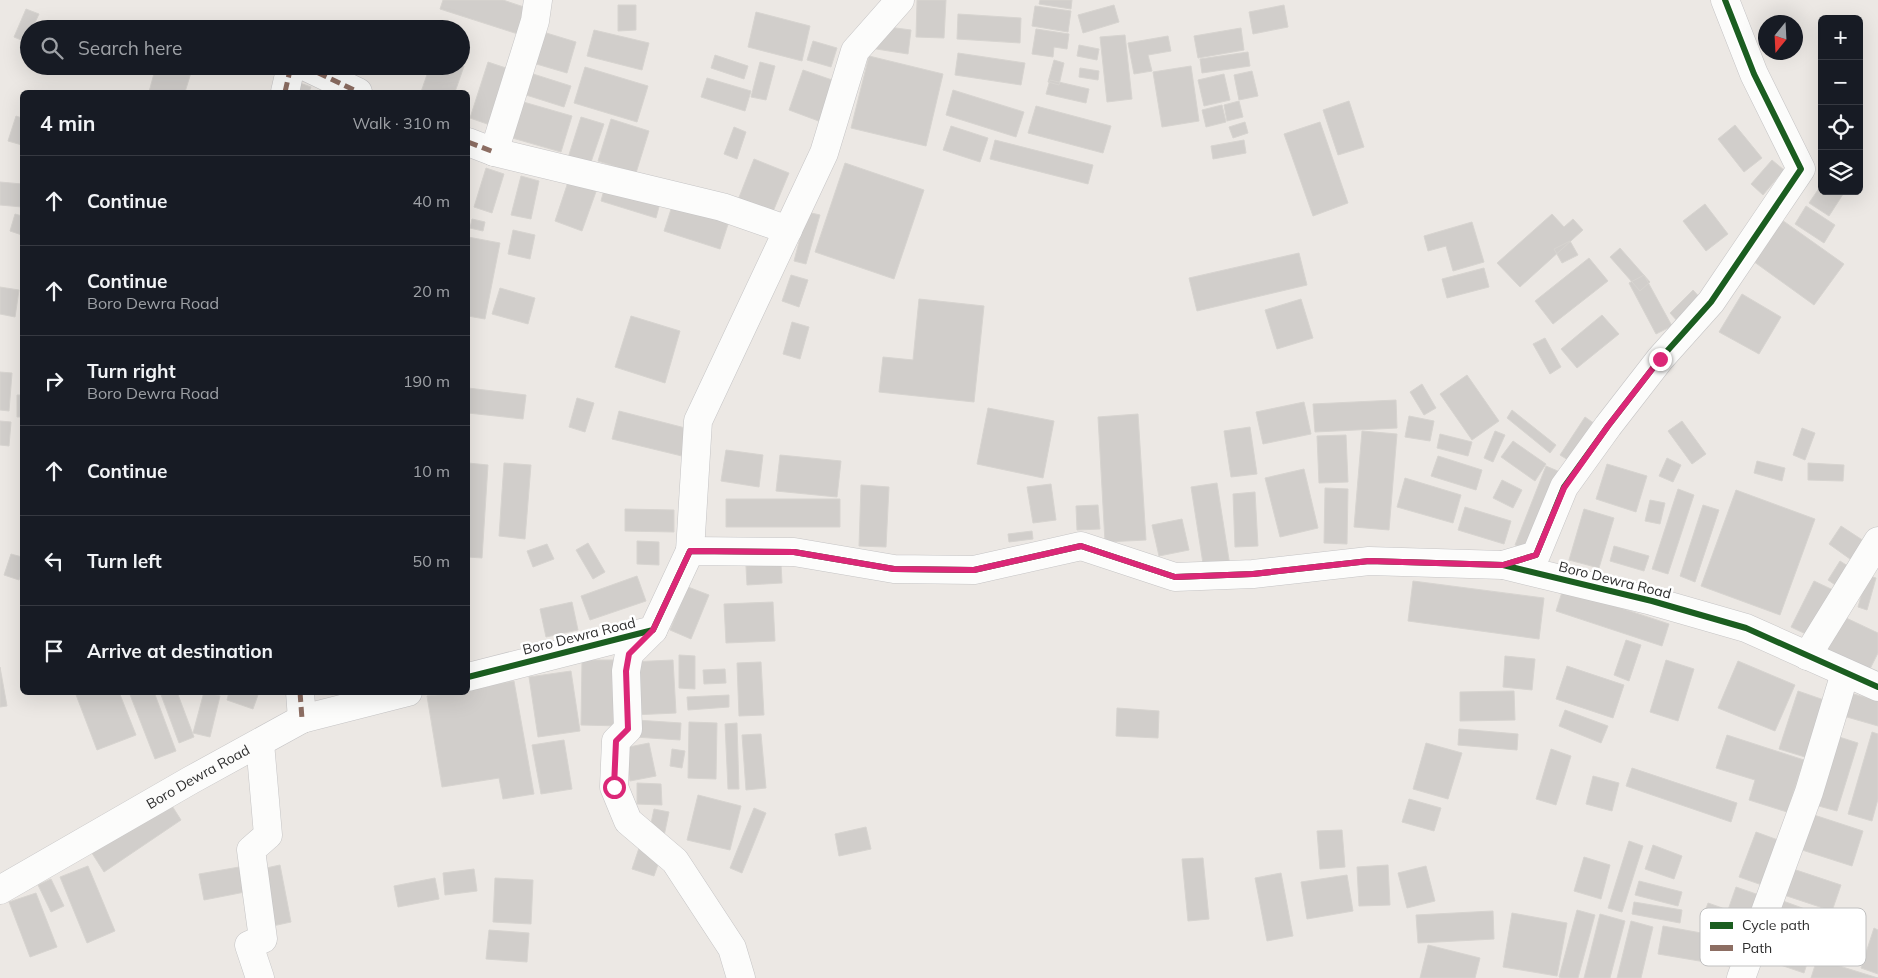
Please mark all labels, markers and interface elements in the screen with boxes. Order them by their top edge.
north arrow [1758,15,1803,60]
map controls [1818,15,1863,195]
button: + [1818,15,1863,60]
search box [20,20,470,75]
icon: search [38,34,66,62]
text: Search here [78,36,182,60]
button: − [1818,60,1863,105]
button: locate [1818,105,1863,150]
text: 4 min [40,110,95,136]
text: Walk · 310 m [352,113,450,133]
button: layers [1818,150,1863,195]
icon: ahead [40,187,68,215]
text: Continue [87,189,167,213]
text: 40 m [413,191,450,211]
text: Continue [87,269,167,293]
icon: ahead [40,277,68,305]
text: 20 m [413,281,450,301]
text: Boro Dewra Road [87,293,219,313]
route end [1649,348,1672,371]
text: Turn right [87,359,176,383]
icon: right [40,367,68,395]
text: 190 m [403,371,450,391]
text: Boro Dewra Road [87,383,219,403]
icon: ahead [40,457,68,485]
text: Continue [87,459,167,483]
text: 10 m [413,461,450,481]
icon: left [40,547,68,575]
text: Turn left [87,549,162,573]
text: 50 m [413,551,450,571]
street label: Boro Dewra Road [1557,557,1673,603]
street label: Boro Dewra Road [521,613,637,659]
icon: arrive [40,637,68,665]
text: Arrive at destination [87,639,273,663]
street label: Boro Dewra Road [143,741,253,813]
route start [603,776,626,799]
legend [1700,908,1866,966]
text: Cycle path [1742,916,1810,934]
text: Path [1742,939,1772,957]

